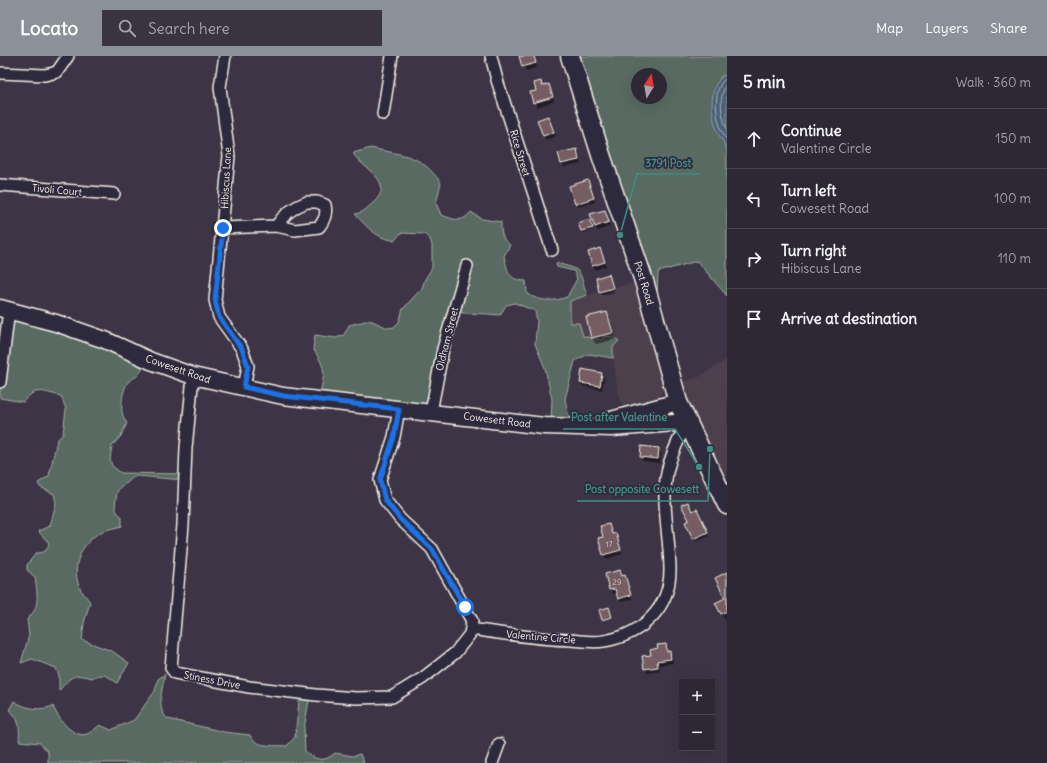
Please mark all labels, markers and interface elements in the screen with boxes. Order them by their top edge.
search box [102,10,382,46]
text: Locato [20,16,78,40]
icon: search [116,17,138,39]
text: Search here [148,19,230,38]
text: Map [876,19,903,37]
text: Layers [925,19,968,37]
text: Share [990,19,1027,37]
north arrow [631,68,667,104]
text: 5 min [743,71,785,93]
text: Walk · 360 m [956,74,1031,91]
text: Continue [781,121,842,140]
street label: Rice Street [507,128,533,178]
icon: ahead [743,128,765,150]
text: 150 m [995,130,1031,147]
text: Valentine Circle [781,140,871,157]
street label: Hibiscus Lane [218,147,234,209]
callout: 3791 Post [637,151,700,174]
text: 3791 Post [645,156,691,170]
street label: Tivoli Court [31,181,83,199]
text: Turn left [781,181,836,200]
icon: left [743,188,765,210]
text: 100 m [994,190,1031,207]
text: Cowesett Road [781,200,869,217]
route end [214,219,232,237]
text: Turn right [781,241,846,260]
icon: right [743,248,765,270]
text: 110 m [998,250,1031,267]
street label: Post Road [631,260,657,307]
text: Hibiscus Lane [781,260,861,277]
street label: Oldham Street [433,305,461,372]
icon: arrive [743,308,765,330]
text: Arrive at destination [781,309,917,328]
street label: Cowesett Road [144,352,212,386]
callout: Post after Valentine [563,406,675,429]
street label: Cowesett Road [463,409,532,431]
text: Post after Valentine [571,410,667,424]
callout: Post opposite Cowesett [577,478,708,501]
text: Post opposite Cowesett [585,482,700,497]
house number: 17 [605,539,613,549]
house number: 29 [613,577,622,587]
route start [456,598,474,616]
street label: Valentine Circle [506,627,576,647]
street label: Stiness Drive [183,668,241,692]
map controls [679,679,715,751]
button: + [679,679,715,715]
button: − [679,715,715,751]

